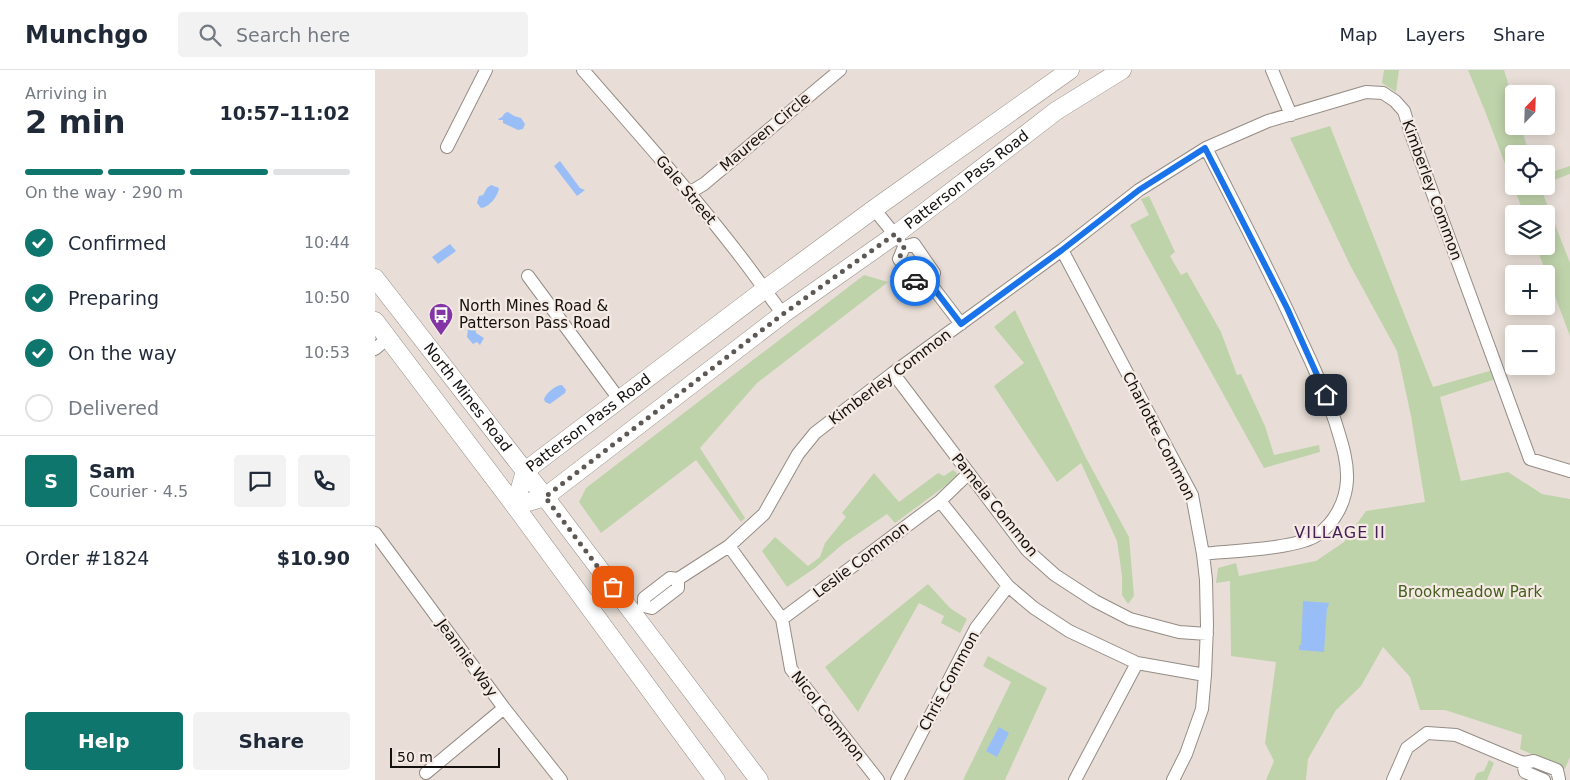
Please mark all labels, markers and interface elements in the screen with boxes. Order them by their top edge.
search box [178,12,528,57]
text: Munchgo [25,21,148,49]
icon: search [196,21,224,49]
text: Search here [236,24,350,46]
text: Map [1339,24,1377,45]
text: Layers [1405,24,1465,45]
text: Share [1493,24,1545,45]
text: Arriving in [25,84,107,103]
north arrow [1505,85,1555,135]
map controls [1505,85,1555,375]
street label: Maureen Circle [716,89,814,175]
text: 10:57–11:02 [220,102,350,124]
text: 2 min [25,103,126,141]
street label: Kimberley Common [1398,117,1466,263]
street label: Patterson Pass Road [901,126,1032,233]
button: locate [1505,145,1555,195]
street label: Gale Street [652,152,720,228]
text: On the way · 290 m [25,183,183,202]
button: layers [1505,205,1555,255]
icon: check [25,229,53,257]
text: Confirmed [68,232,167,254]
text: 10:44 [304,233,350,252]
courier [890,256,940,306]
button: + [1505,265,1555,315]
icon: car [901,267,929,295]
icon: check [25,284,53,312]
text: Preparing [68,287,159,309]
text: 10:50 [304,288,350,307]
place label: North Mines Road & Patterson Pass Road [459,297,611,332]
bus stop icon: North Mines Road & Patterson Pass Road [428,302,454,336]
street label: Kimberley Common [825,325,955,429]
button: − [1505,325,1555,375]
icon: check [25,339,53,367]
street label: North Mines Road [420,339,515,455]
text: On the way [68,342,177,364]
text: 10:53 [304,343,350,362]
street label: Charlotte Common [1119,369,1199,503]
street label: Patterson Pass Road [523,370,654,476]
pin [1305,374,1347,416]
icon: home [1312,381,1340,409]
text: Delivered [68,397,159,419]
street label: Pamela Common [948,450,1042,560]
button: chat [234,455,286,507]
button: phone [298,455,350,507]
text: Sam [89,460,135,482]
text: S [44,470,58,492]
text: Courier · 4.5 [89,482,188,501]
street label: Leslie Common [810,518,912,602]
district label: VILLAGE II [1294,523,1386,542]
text: Order #1824 [25,547,149,569]
text: $10.90 [277,547,350,569]
pin [592,566,634,608]
icon: bag [599,573,627,601]
park label: Brookmeadow Park [1398,583,1542,601]
street label: Jeannie Way [432,615,501,701]
street label: Chris Common [915,628,983,734]
street label: Nicol Common [787,667,869,765]
button: Help [25,712,183,770]
button: Share [193,712,350,770]
scale bar [390,745,500,768]
text: 50 m [397,749,433,765]

